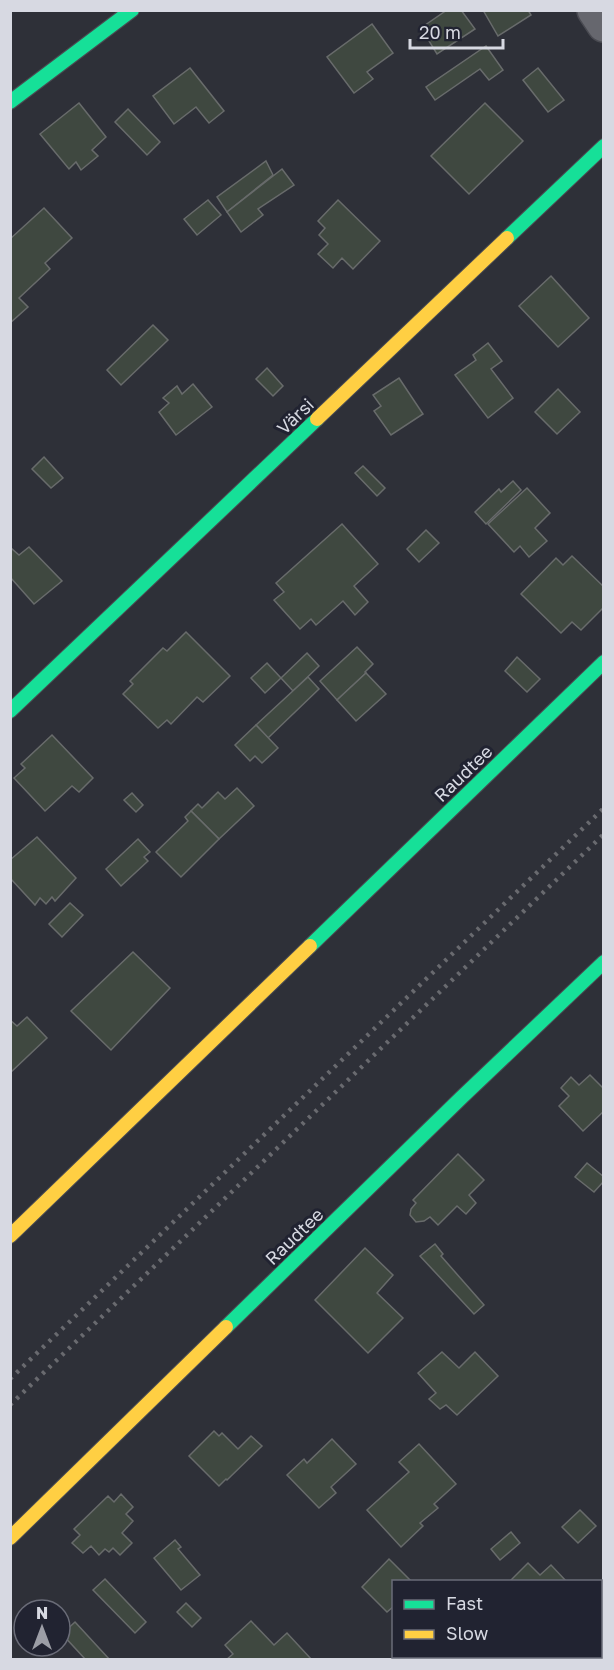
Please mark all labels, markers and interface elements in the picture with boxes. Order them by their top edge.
scale bar [410,12,503,50]
text: 20 m [419,21,461,43]
street label: Värsi [272,393,318,439]
street label: Raudtee [429,740,497,806]
street label: Raudtee [260,1203,328,1269]
legend [392,1580,602,1658]
text: Fast [446,1592,483,1614]
north arrow [12,1598,72,1658]
text: N [36,1603,48,1623]
text: Slow [446,1622,489,1644]

